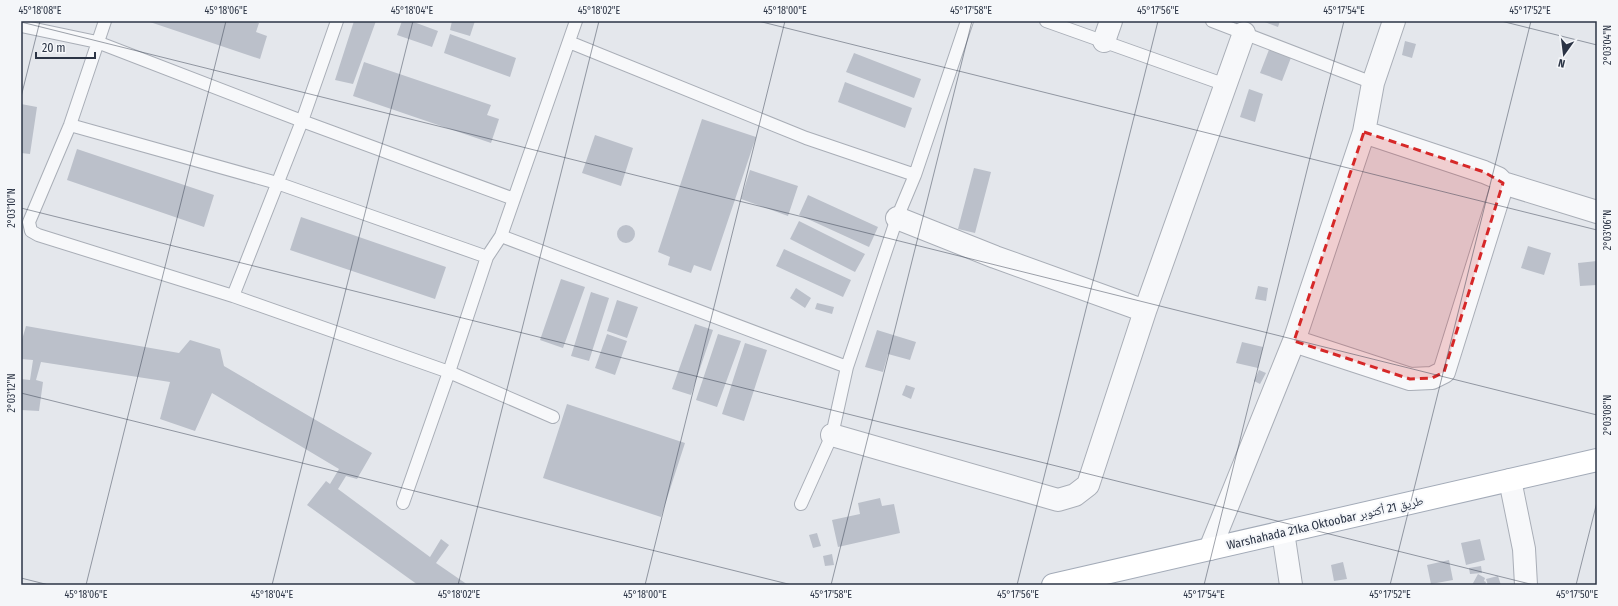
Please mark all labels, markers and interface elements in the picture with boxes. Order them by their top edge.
text: 45°18'08"E [18,5,62,17]
text: 45°18'06"E [204,5,248,17]
text: 45°18'04"E [391,5,434,17]
text: 45°18'02"E [578,5,621,17]
text: 45°18'00"E [763,5,807,17]
text: 45°17'58"E [950,5,992,17]
text: 45°17'56"E [1137,5,1179,17]
text: 45°17'54"E [1323,5,1365,17]
text: 45°17'52"E [1509,5,1551,17]
text: 2°03'04"N [1602,25,1614,65]
scale bar [36,34,95,60]
north arrow [1544,34,1584,74]
text: 20 m [42,41,66,55]
text: N [1557,56,1566,70]
text: 2°03'10"N [6,188,18,228]
text: 2°03'06"N [1602,210,1614,250]
text: 2°03'12"N [6,374,18,412]
text: 2°03'08"N [1602,395,1614,435]
street label: Warshahada 21ka Oktoobar طريق 21 أكتوبر [1225,493,1425,553]
text: 45°18'06"E [64,589,108,601]
text: 45°18'04"E [251,589,294,601]
text: 45°18'02"E [438,589,481,601]
text: 45°18'00"E [623,589,667,601]
text: 45°17'58"E [810,589,852,601]
text: 45°17'56"E [997,589,1039,601]
text: 45°17'54"E [1183,589,1225,601]
text: 45°17'52"E [1369,589,1411,601]
text: 45°17'50"E [1556,589,1598,601]

